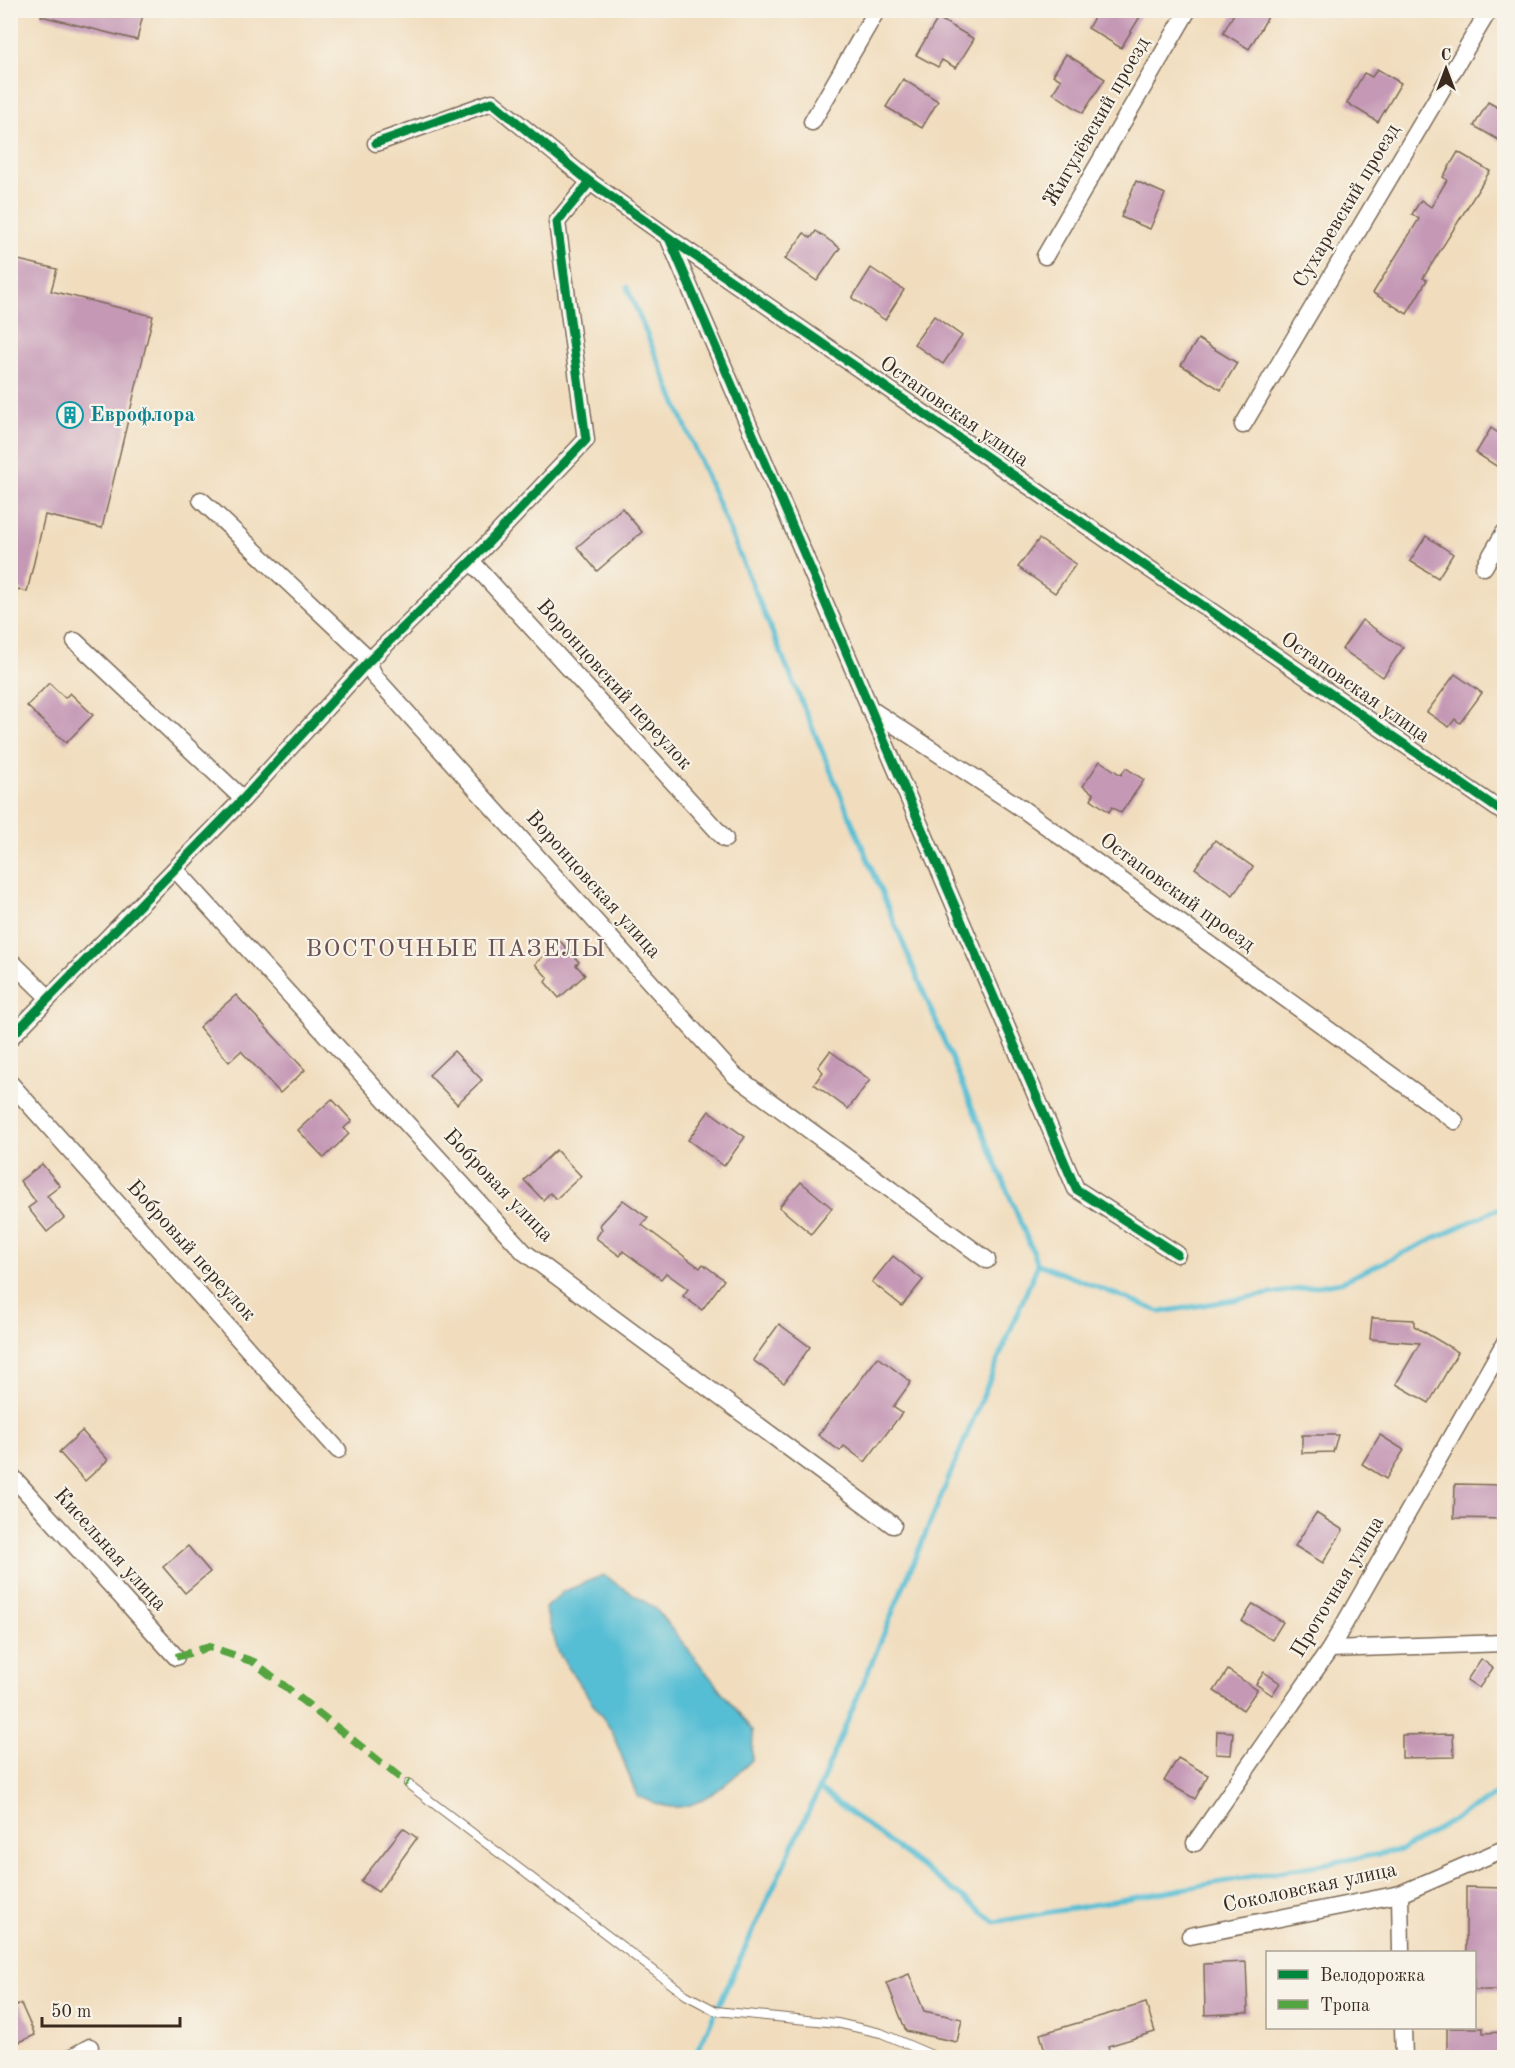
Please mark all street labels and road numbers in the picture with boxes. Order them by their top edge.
street label: Жигулёвский проезд [1040,33,1154,210]
street label: Сухаревский проезд [1290,120,1405,292]
street label: Остаповская улица [876,353,1032,471]
street label: Воронцовский переулок [532,596,696,775]
street label: Остаповская улица [1277,629,1433,747]
street label: Воронцовская улица [522,807,664,963]
street label: Остаповский проезд [1096,830,1259,957]
street label: Бобровая улица [439,1125,557,1247]
street label: Бобровый переулок [123,1177,260,1326]
street label: Кисельная улица [50,1485,170,1615]
street label: Проточная улица [1288,1513,1388,1661]
street label: Соколовская улица [1221,1859,1399,1917]

